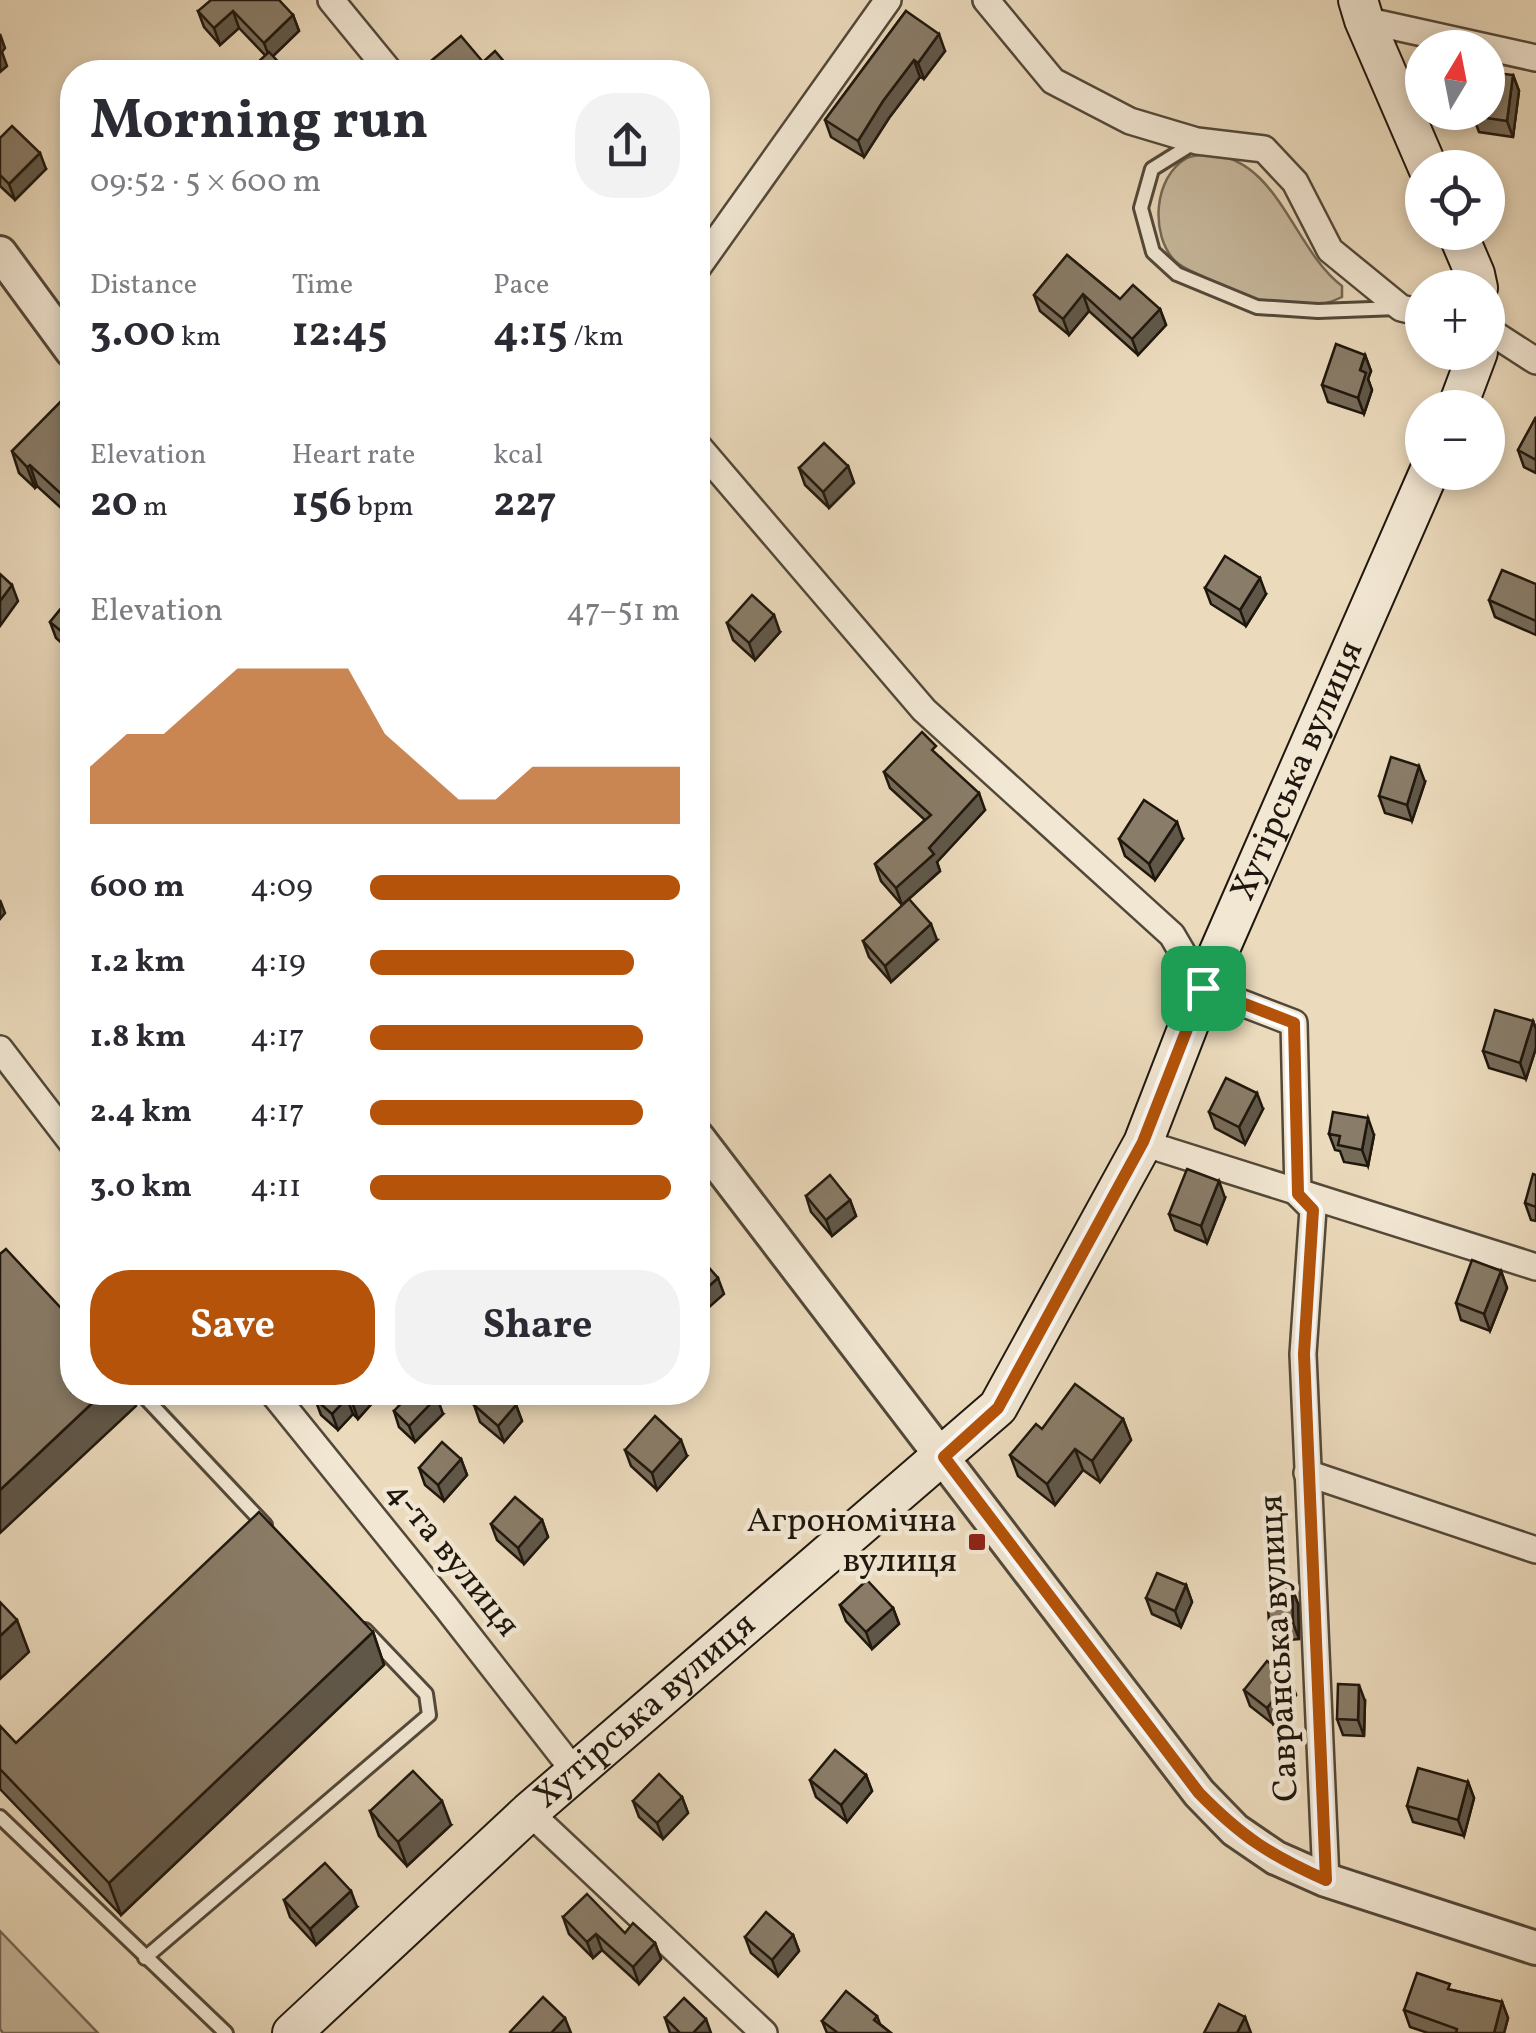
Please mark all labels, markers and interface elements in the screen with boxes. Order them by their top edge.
north arrow [1405,30,1505,130]
map controls [1405,30,1505,490]
text: Morning run [90,85,429,161]
button: share [575,93,680,198]
button: locate [1405,150,1505,250]
text: 09:52 · 5 × 600 m [90,161,321,205]
text: Distance [90,266,197,305]
text: Time [292,266,353,305]
text: Pace [493,266,549,305]
button: + [1405,270,1505,370]
text: 3.00 [90,305,176,364]
text: 12:45 [292,305,387,364]
text: 4:15 [493,305,568,364]
text: km [176,318,221,357]
text: /km [568,318,624,357]
button: − [1405,390,1505,490]
text: Elevation [90,436,206,475]
text: Heart rate [292,436,415,475]
text: kcal [493,436,543,475]
text: 20 [90,475,138,534]
text: 156 [292,475,352,534]
text: 227 [493,475,557,534]
text: m [138,488,168,527]
text: bpm [352,488,414,527]
text: Elevation [90,590,223,634]
text: 47–51 m [566,590,680,634]
street label: Хутірська вулиця [1220,634,1376,908]
text: 600 m [90,866,185,910]
text: 4:09 [250,866,313,910]
text: 1.2 km [90,941,185,985]
text: 4:19 [250,941,306,985]
pin [1161,946,1246,1031]
icon: arrive [1176,961,1231,1016]
text: 1.8 km [90,1016,186,1060]
text: 4:17 [250,1016,305,1060]
text: 2.4 km [90,1091,192,1135]
text: 4:17 [250,1091,305,1135]
text: 3.0 km [90,1166,192,1210]
text: 4:11 [250,1166,302,1210]
button: Save [90,1270,375,1385]
button: Share [395,1270,680,1385]
street label: 4-та вулиця [374,1470,530,1648]
street label: Савранська вулиця [1248,1493,1312,1803]
place label: Агрономічна вулиця [747,1498,957,1586]
marker: Агрономічна вулиця [966,1531,988,1553]
street label: Хутірська вулиця [524,1602,767,1821]

